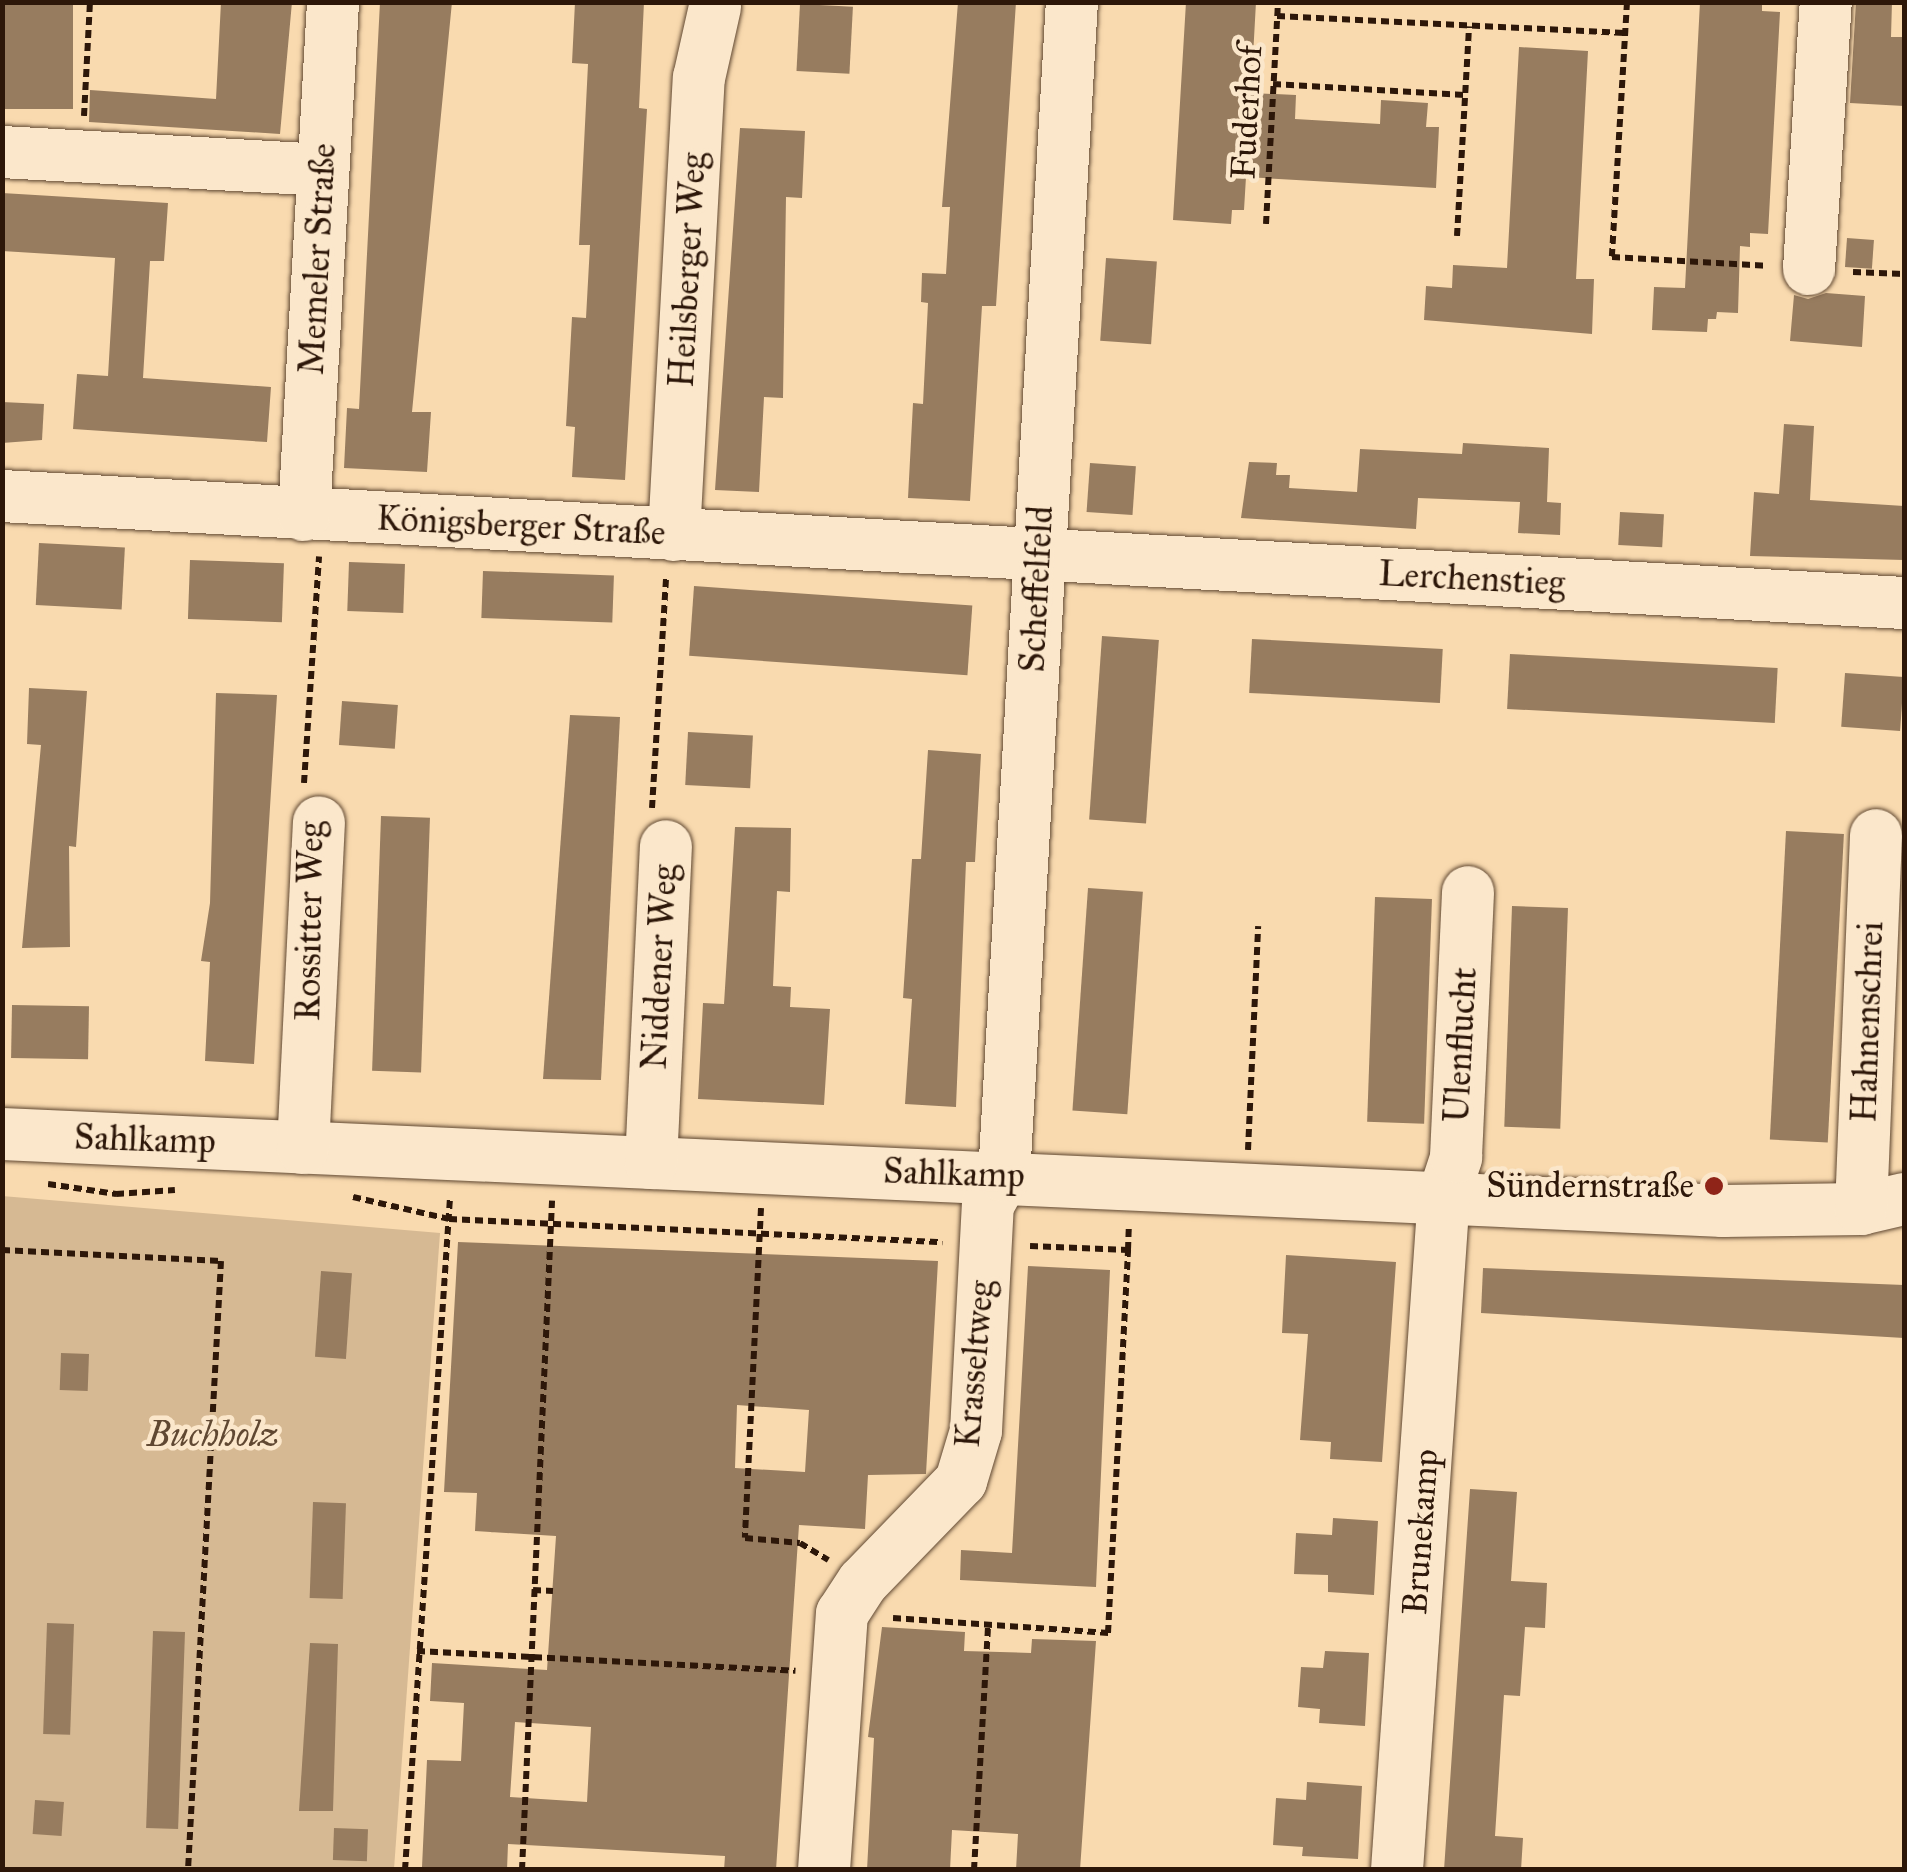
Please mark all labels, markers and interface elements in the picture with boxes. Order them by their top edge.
street label: Fuderhof [1222,43,1272,181]
street label: Memeler Straße [291,142,345,376]
street label: Heilsberger Weg [661,151,715,389]
street label: Königsberger Straße [375,497,667,555]
street label: Scheffelfeld [1012,505,1062,673]
street label: Lerchenstieg [1378,553,1566,605]
street label: Rossitter Weg [287,821,333,1021]
street label: Niddener Weg [634,863,686,1071]
street label: Hahnenschrei [1844,921,1892,1123]
street label: Ulenflucht [1436,966,1486,1124]
street label: Sahlkamp [73,1117,217,1163]
street label: Sahlkamp [882,1151,1026,1197]
place label: Sündernstraße [1486,1165,1694,1207]
marker: Sündernstraße [1703,1175,1725,1197]
street label: Krasseltweg [947,1278,1003,1450]
park label: Buchholz [147,1414,279,1456]
street label: Brunekamp [1394,1448,1448,1616]

